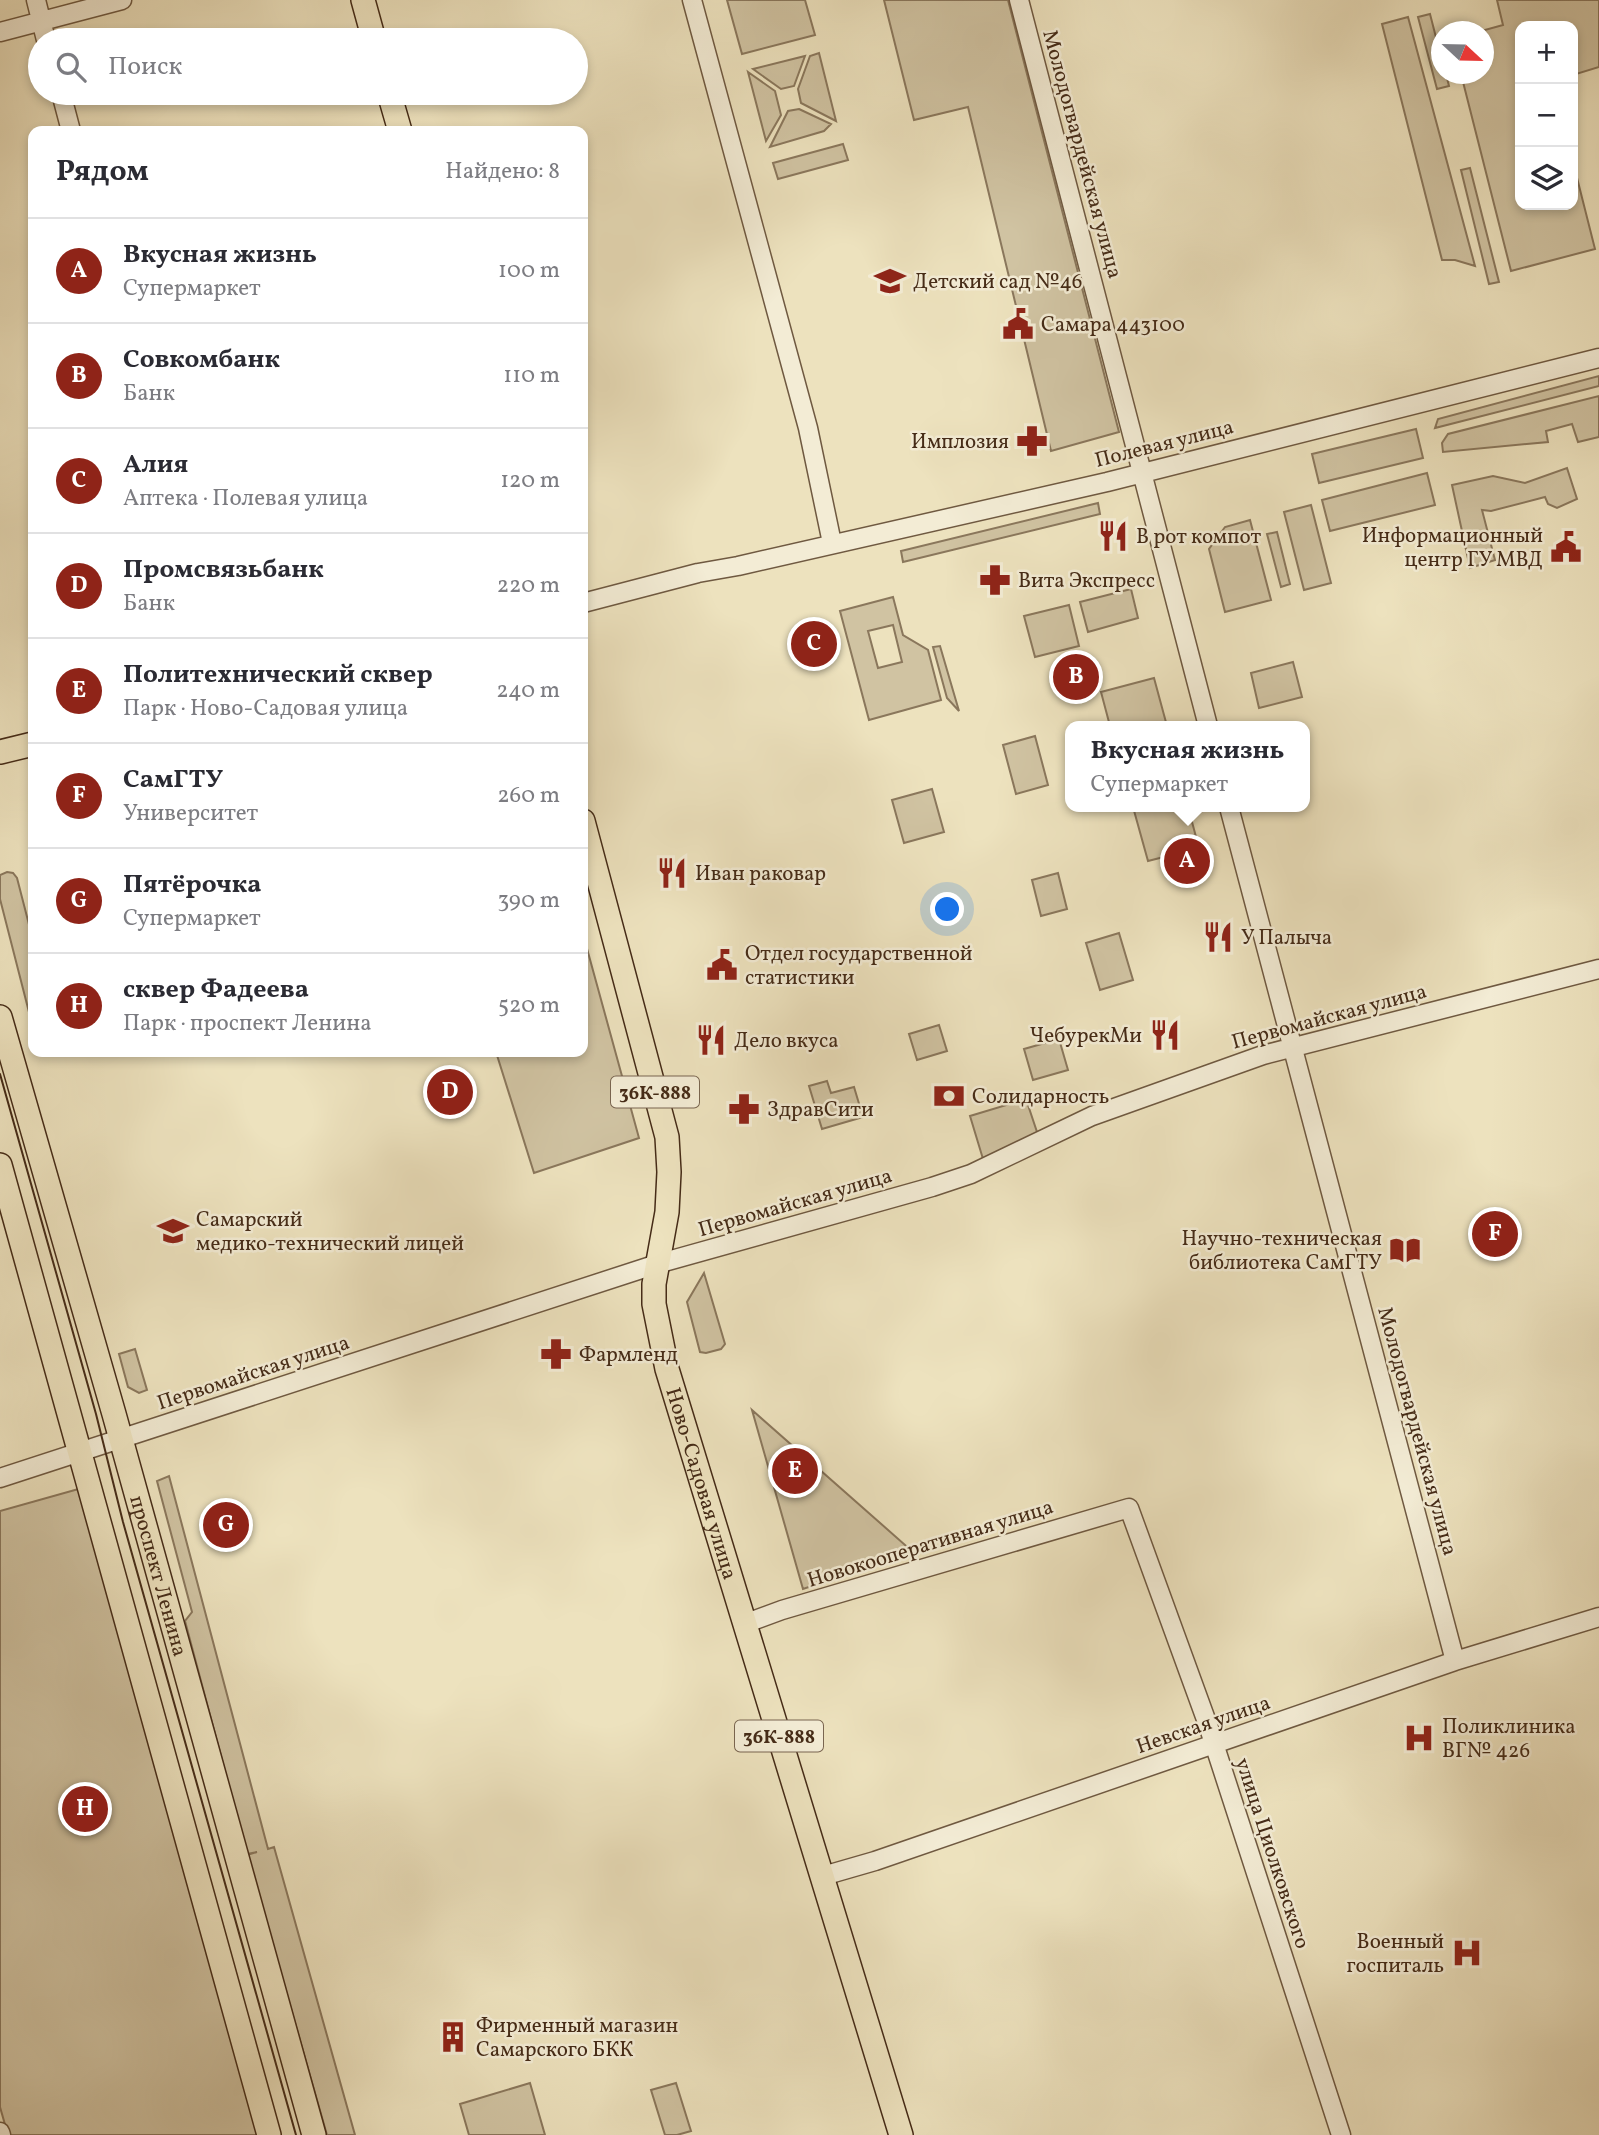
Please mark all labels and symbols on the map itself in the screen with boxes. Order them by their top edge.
north arrow [1431,21,1494,84]
street label: Молодогвардейская улица [1034,27,1129,282]
school or university icon: Детский сад №46 [873,264,907,298]
place label: Детский сад №46 [913,268,1082,297]
public building icon: Самара 443100 [1001,307,1035,341]
place label: Самара 443100 [1041,311,1185,340]
street label: Полевая улица [1092,413,1237,476]
pharmacy icon: Имплозия [1015,424,1049,458]
place label: Имплозия [911,428,1009,457]
restaurant icon: В рот компот [1096,519,1130,553]
place label: Информационный центр ГУ МВД [1362,522,1543,575]
place label: В рот компот [1136,523,1261,552]
public building icon: Информационный центр ГУ МВД [1549,530,1583,564]
pharmacy icon: Вита Экспресс [978,563,1012,597]
place label: Вита Экспресс [1018,567,1155,596]
pin: C [791,618,837,670]
pin: B [1053,651,1099,703]
pin: A [1164,835,1210,887]
restaurant icon: Иван раковар [655,856,689,890]
place label: Иван раковар [695,860,826,889]
your location [930,892,964,926]
restaurant icon: У Палыча [1201,920,1235,954]
place label: У Палыча [1241,924,1332,953]
place label: Отдел государственной статистики [745,940,973,993]
public building icon: Отдел государственной статистики [705,948,739,982]
street label: Первомайская улица [1229,977,1430,1057]
restaurant icon: ЧебурекМи [1148,1018,1182,1052]
place label: ЧебурекМи [1030,1022,1142,1051]
restaurant icon: Дело вкуса [694,1023,728,1057]
place label: Дело вкуса [734,1027,839,1056]
pin: D [427,1066,473,1118]
road number: 36К-888 [611,1076,699,1108]
bank icon: Солидарность [932,1079,966,1113]
place label: Солидарность [972,1083,1109,1112]
pharmacy icon: ЗдравСити [727,1092,761,1126]
place label: ЗдравСити [767,1096,874,1125]
street label: Первомайская улица [695,1162,896,1245]
place label: Самарский медико-технический лицей [196,1206,464,1259]
pin: F [1472,1208,1518,1260]
school or university icon: Самарский медико-технический лицей [156,1214,190,1248]
place label: Научно-техническая библиотека СамГТУ [1181,1225,1382,1278]
library icon: Научно-техническая библиотека СамГТУ [1388,1233,1422,1267]
street label: Молодогвардейская улица [1369,1304,1464,1559]
street label: Первомайская улица [154,1329,353,1418]
pharmacy icon: Фармленд [539,1337,573,1371]
place label: Фармленд [579,1341,678,1370]
street label: Ново-Садовая улица [657,1384,743,1583]
pin: E [772,1445,818,1497]
street label: проспект Ленина [121,1492,194,1660]
street label: Новокооперативная улица [804,1493,1057,1596]
pin: G [203,1499,249,1551]
street label: Невская улица [1132,1689,1275,1762]
place label: Поликлиника ВГ№ 426 [1442,1713,1576,1766]
road number: 36К-888 [735,1720,823,1752]
hospital icon: Поликлиника ВГ№ 426 [1402,1721,1436,1755]
street label: улица Циолковского [1227,1754,1316,1953]
pin: H [62,1783,108,1835]
place label: Военный госпиталь [1347,1928,1444,1981]
hospital icon: Военный госпиталь [1450,1936,1484,1970]
place label: Фирменный магазин Самарского БКК [476,2012,679,2065]
building icon: Фирменный магазин Самарского БКК [436,2020,470,2054]

